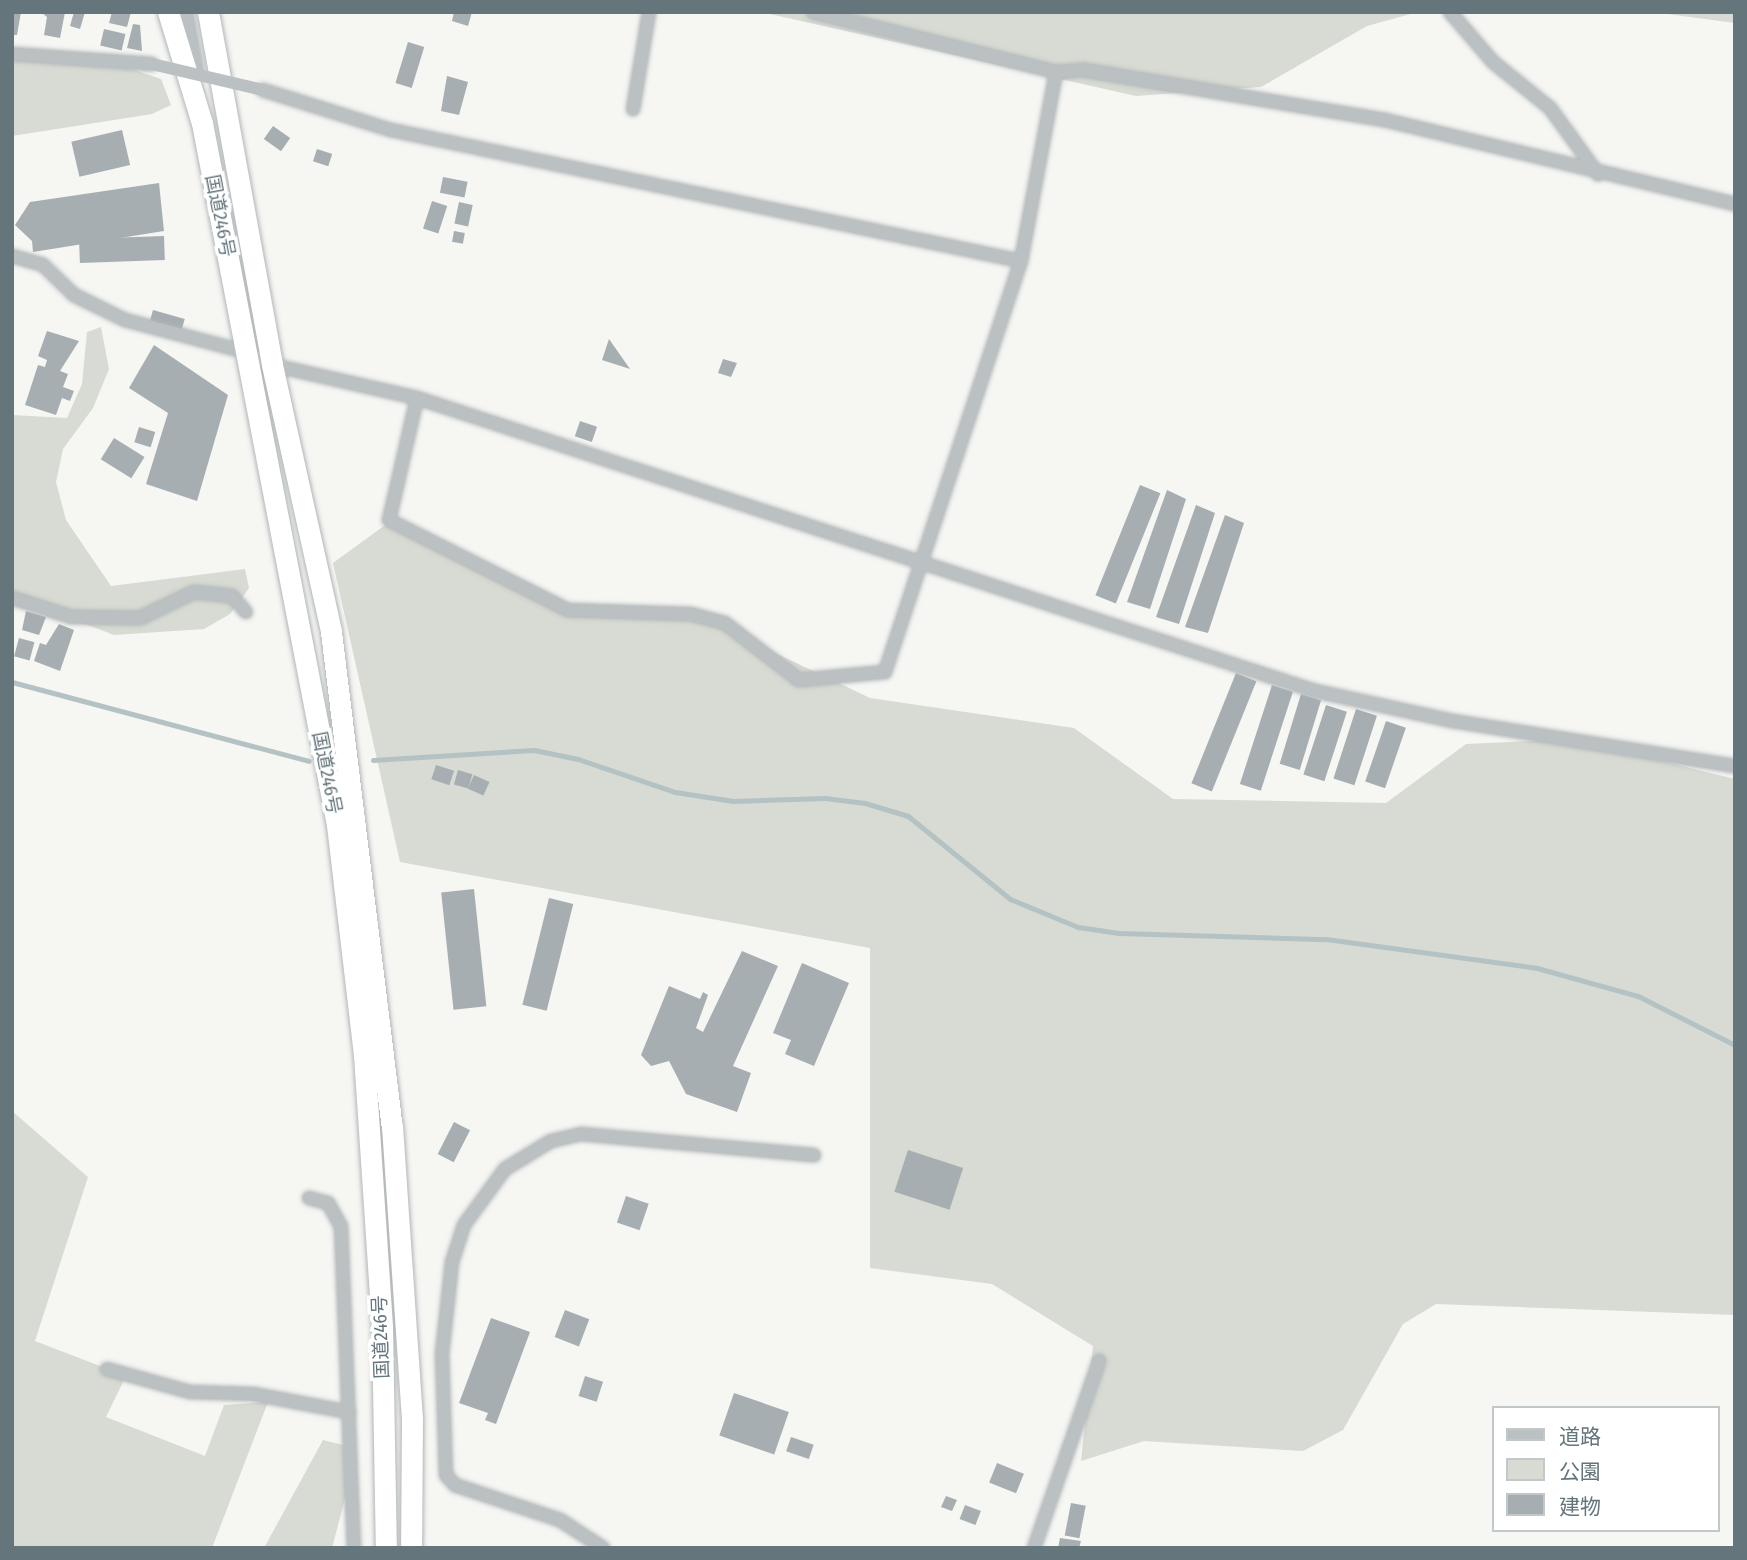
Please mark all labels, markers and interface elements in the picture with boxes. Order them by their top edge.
street label: 国道246号 [201,173,239,259]
street label: 国道246号 [308,730,346,816]
street label: 国道246号 [368,1295,394,1379]
legend [1492,1406,1719,1532]
text: 道路 [1559,1424,1601,1450]
text: 公園 [1559,1459,1601,1485]
text: 建物 [1559,1494,1601,1520]

